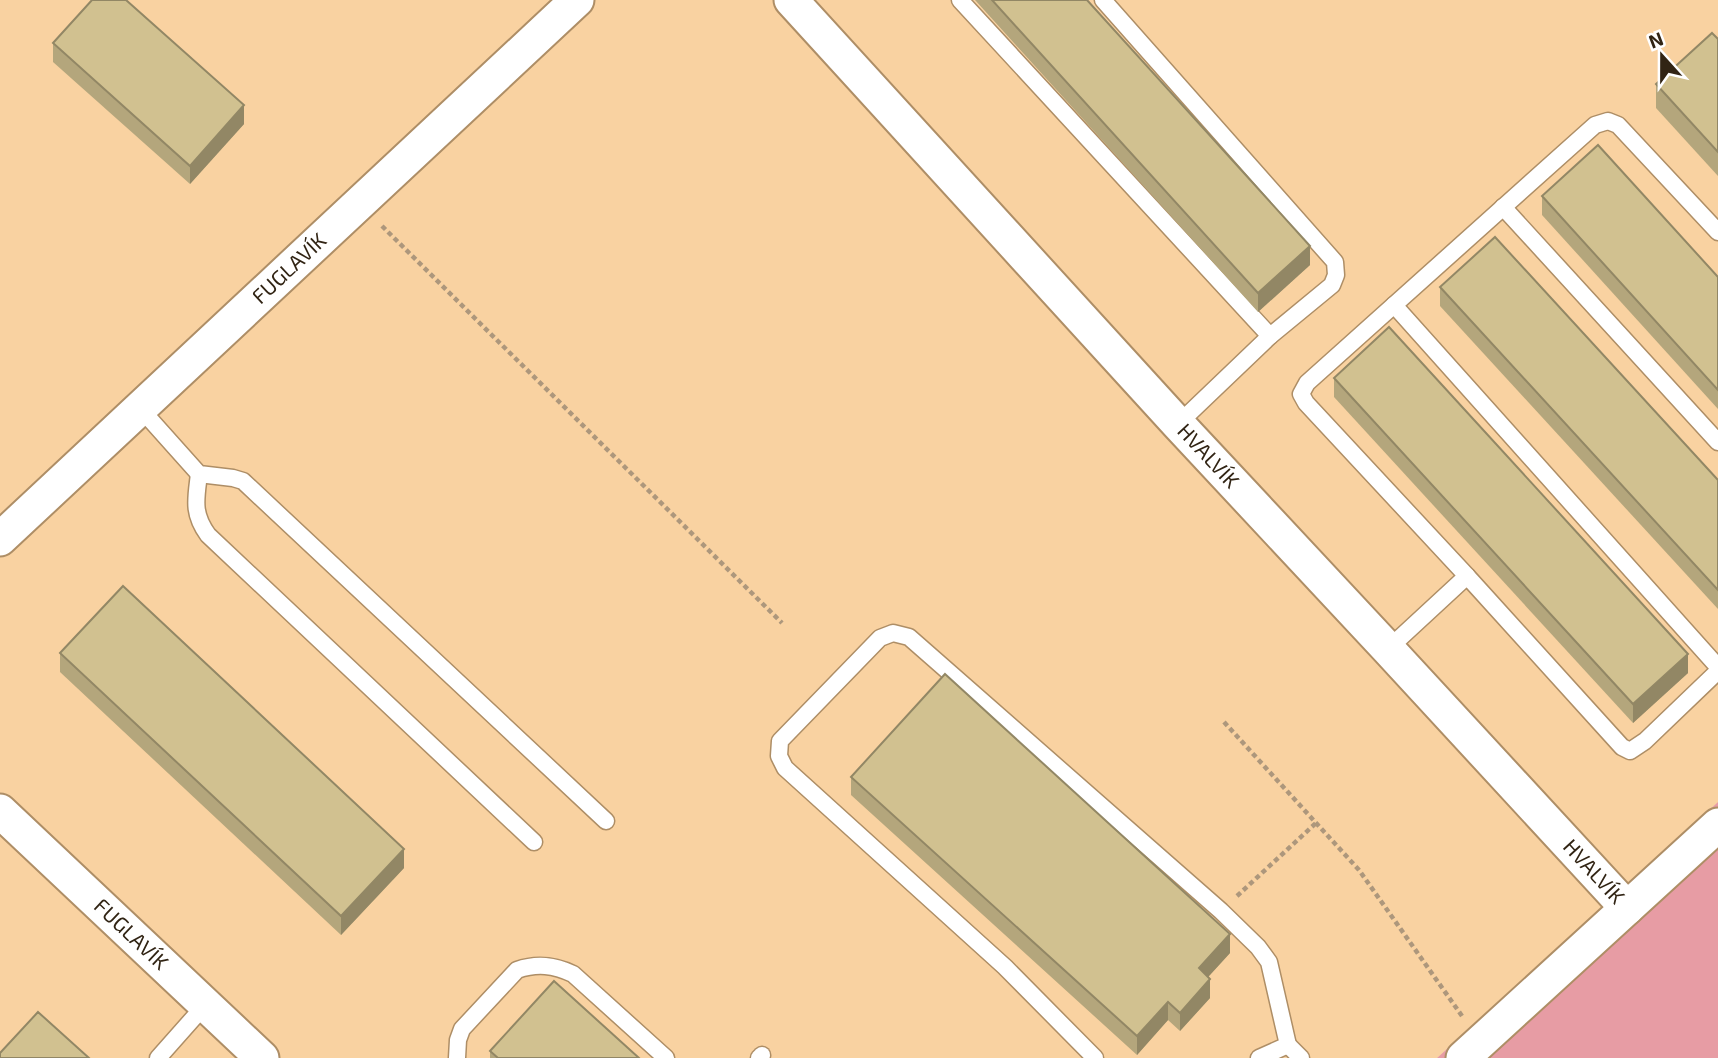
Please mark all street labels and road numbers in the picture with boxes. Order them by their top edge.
street label: FUGLAVÍK [246,227,331,308]
street label: HVALVÍK [1173,418,1246,493]
street label: HVALVÍK [1559,833,1631,909]
street label: FUGLAVÍK [90,893,175,975]

